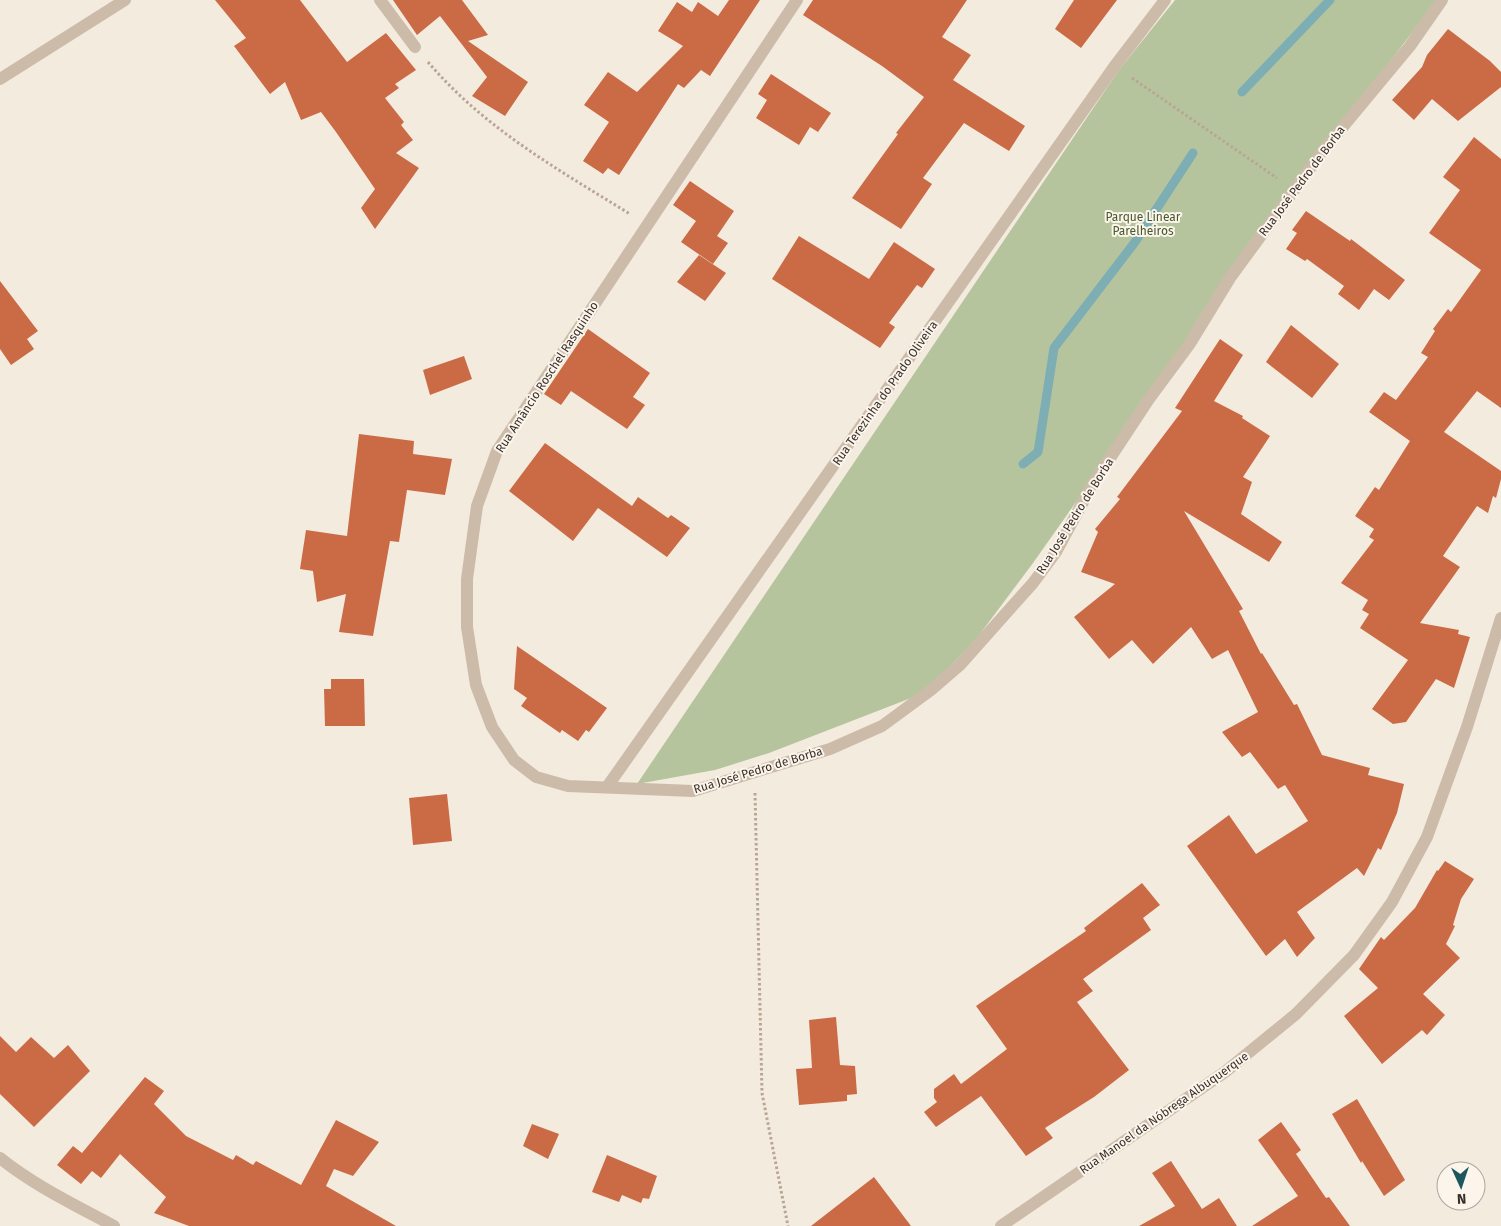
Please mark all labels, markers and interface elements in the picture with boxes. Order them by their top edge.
street label: Rua José Pedro de Borba [1256,123,1348,239]
park label: Parque Linear Parelheiros [1106,210,1181,238]
street label: Rua Amâncio Roschel Rasquinho [493,299,601,455]
street label: Rua Terezinha do Prado Oliveira [830,318,940,468]
street label: Rua José Pedro de Borba [1034,455,1116,577]
street label: Rua José Pedro de Borba [692,744,824,796]
street label: Rua Manoel da Nóbrega Albuquerque [1077,1049,1251,1177]
north arrow [1436,1161,1486,1211]
text: N [1457,1190,1467,1207]

